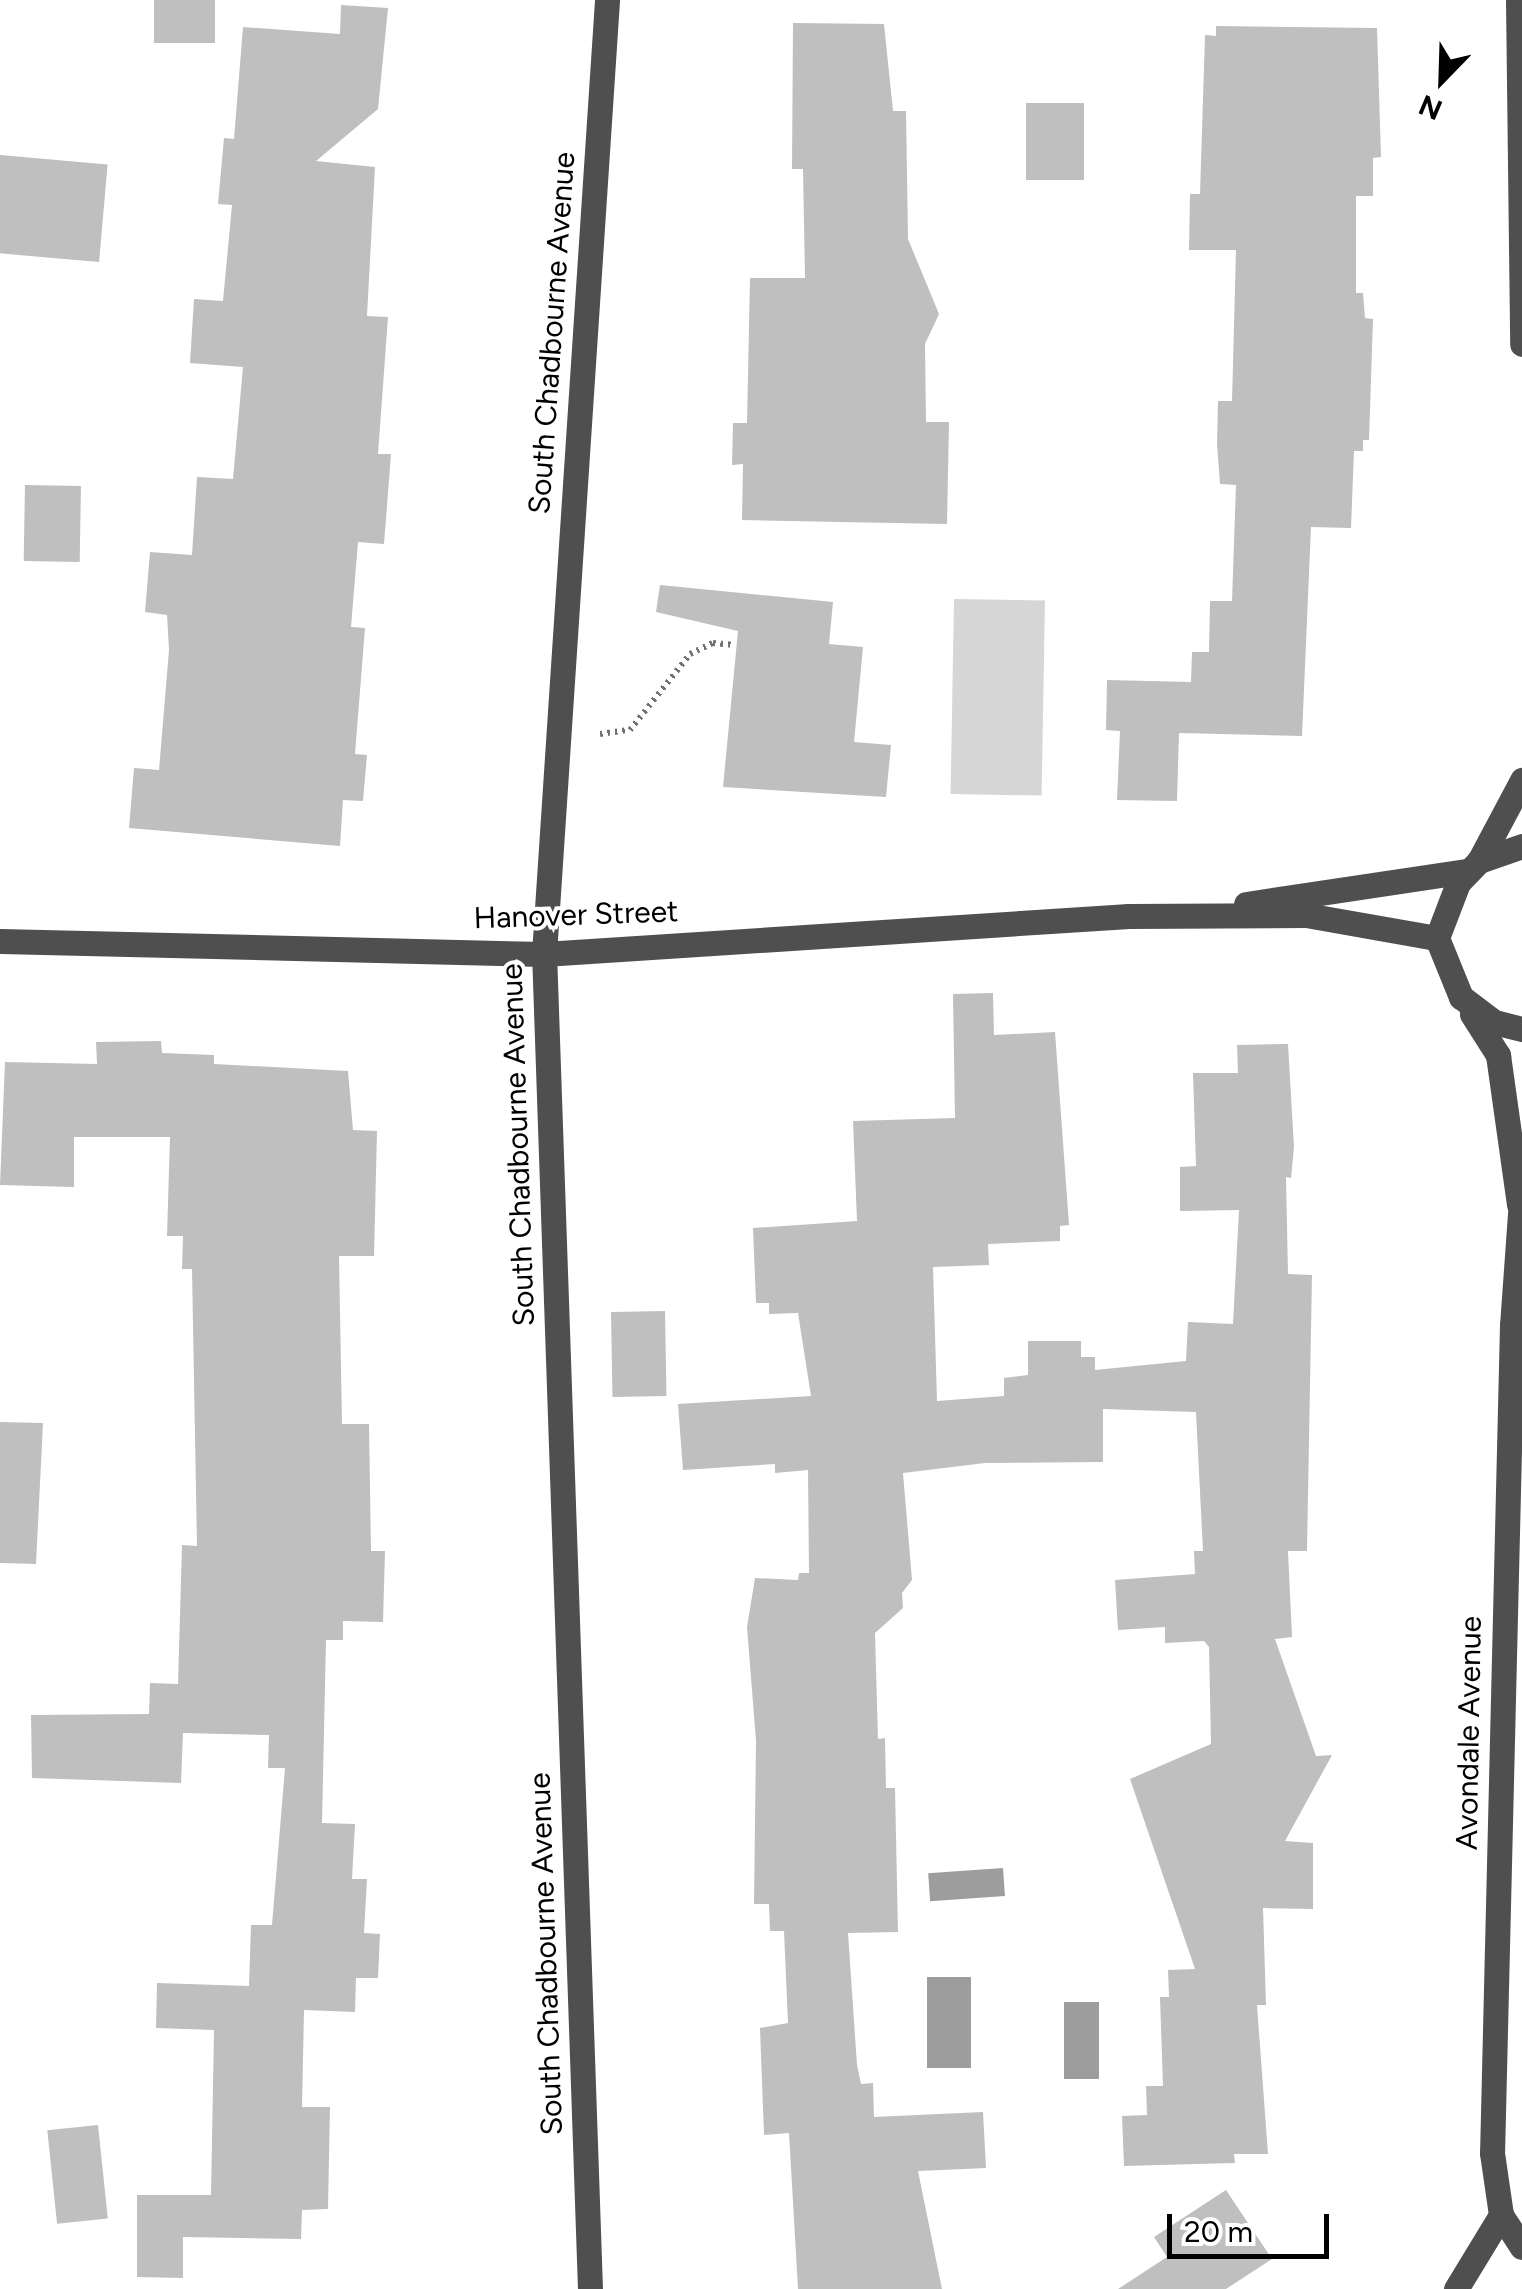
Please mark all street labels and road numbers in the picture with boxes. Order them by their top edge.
street label: South Chadbourne Avenue [521,151,583,515]
street label: Hanover Street [473,893,679,937]
street label: South Chadbourne Avenue [494,963,542,1327]
street label: Avondale Avenue [1449,1616,1489,1850]
street label: South Chadbourne Avenue [522,1772,570,2136]

